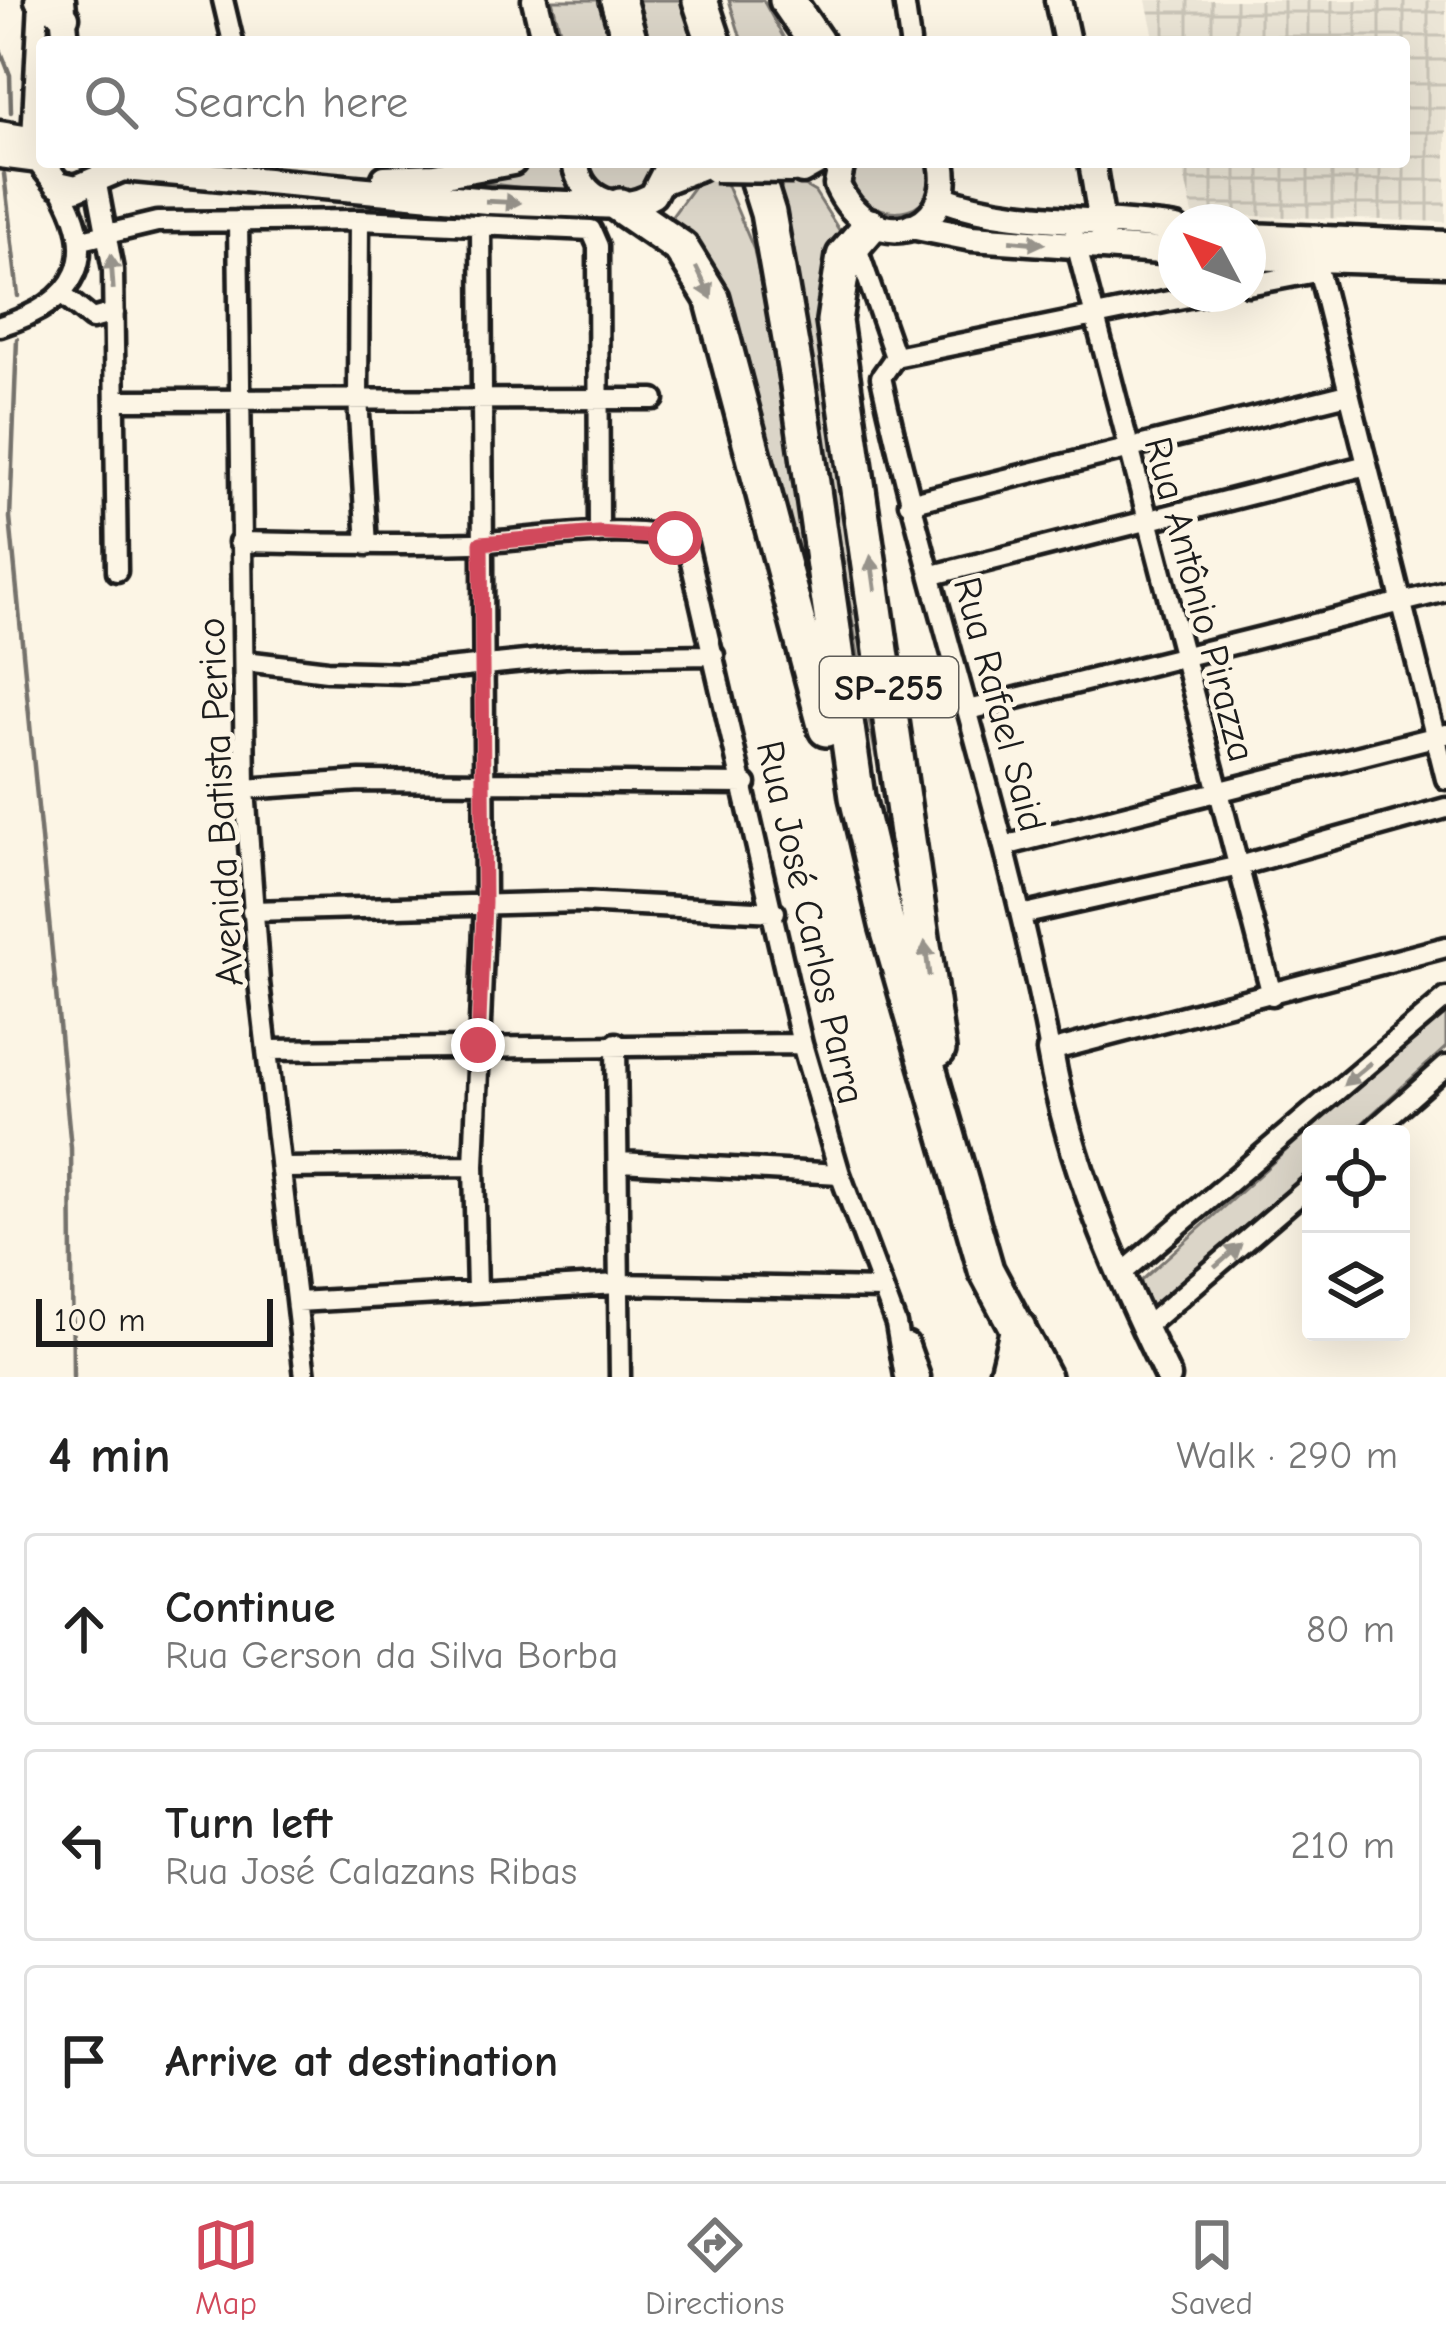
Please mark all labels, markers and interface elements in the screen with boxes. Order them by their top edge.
search box [36,36,1410,168]
icon: search [78,69,144,135]
text: Search here [174,76,408,128]
one-way arrow [485,193,523,212]
north arrow [1158,204,1266,312]
one-way arrow [1009,233,1046,252]
one-way arrow [103,253,122,290]
one-way arrow [694,266,714,301]
street label: Rua Antônio Pirazza [1135,432,1264,766]
route start [648,511,702,565]
one-way arrow [863,554,882,591]
street label: Rua Rafael Said [944,572,1055,837]
street label: Avenida Batista Perico [188,616,253,987]
road number: SP-255 [820,657,958,717]
street label: Rua José Carlos Parra [747,736,874,1108]
one-way arrow [917,940,936,977]
route end [451,1018,505,1072]
one-way arrow [1342,1060,1372,1086]
map controls [1302,1125,1410,1341]
button: locate [1302,1125,1410,1233]
button: layers [1302,1233,1410,1341]
one-way arrow [1213,1244,1243,1270]
scale bar [36,1293,273,1346]
text: 100 m [54,1301,146,1339]
text: 4 min [48,1426,171,1485]
text: Walk · 290 m [1176,1433,1398,1478]
text: Continue [165,1581,335,1633]
icon: ahead [51,1596,117,1662]
text: 80 m [1306,1607,1395,1652]
text: Rua Gerson da Silva Borba [165,1633,618,1678]
text: Turn left [165,1797,332,1849]
icon: left [51,1812,117,1878]
text: 210 m [1290,1823,1395,1868]
text: Rua José Calazans Ribas [165,1849,577,1894]
icon: arrive [51,2028,117,2094]
text: Arrive at destination [165,2035,558,2087]
tab: Map [193,2212,259,2322]
tab: Directions [645,2212,785,2322]
tab: Saved [1171,2212,1253,2322]

